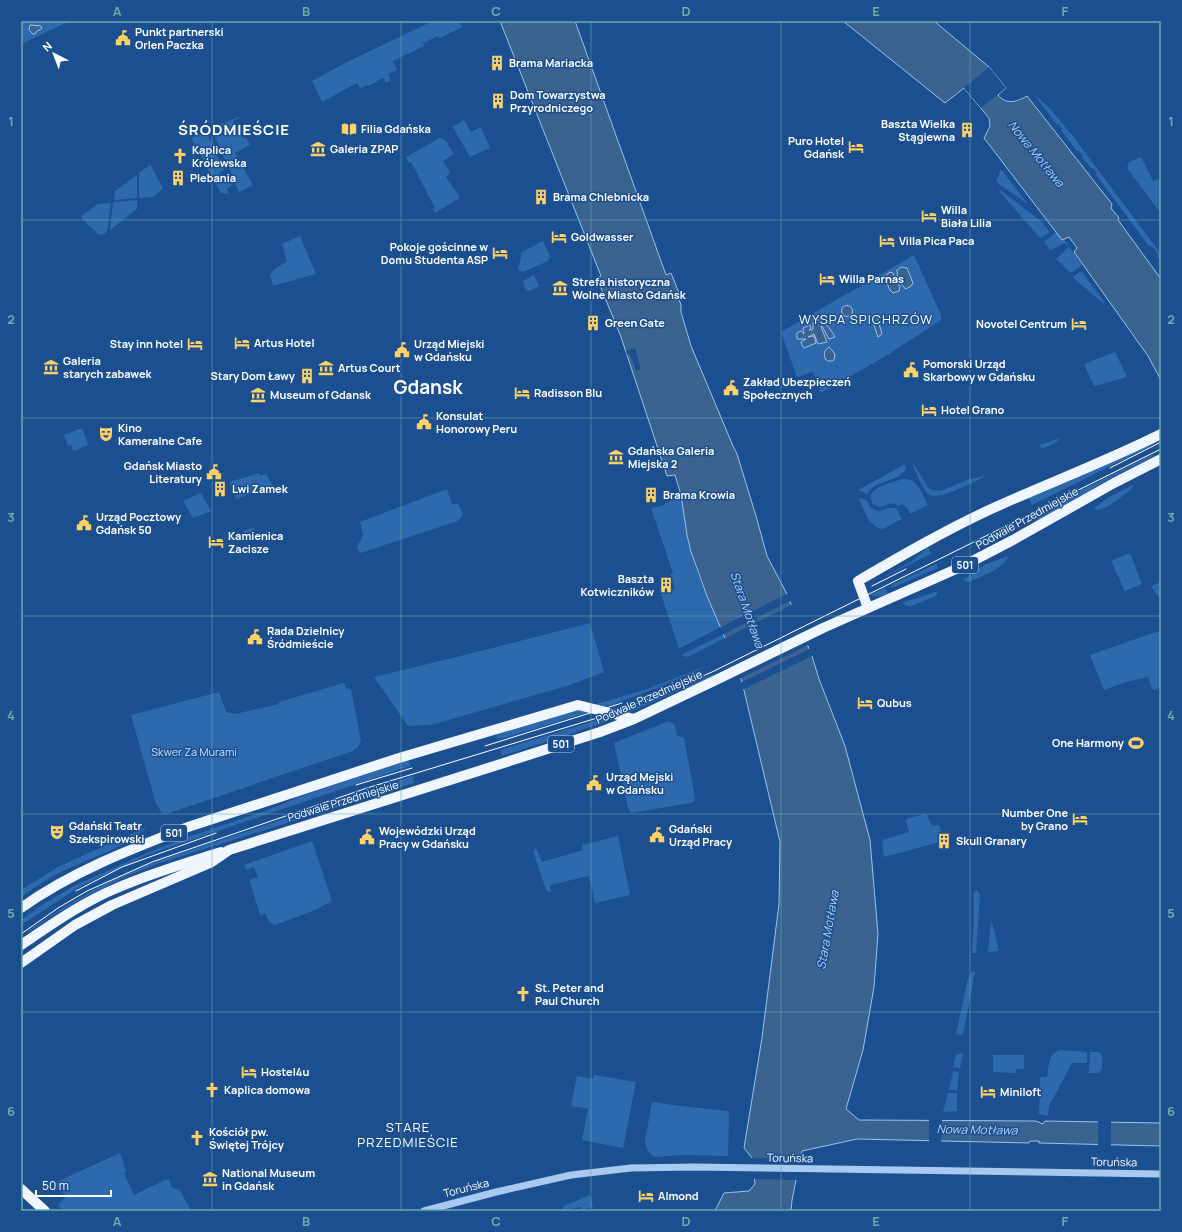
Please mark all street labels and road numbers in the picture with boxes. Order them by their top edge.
street label: Podwale Przedmiejskie [973,483,1081,552]
road number: 501 [952,557,978,573]
street label: Podwale Przedmiejskie [593,666,705,727]
road number: 501 [548,736,574,752]
street label: Podwale Przedmiejskie [286,776,401,825]
road number: 501 [161,825,187,841]
street label: Toruńska [767,1150,813,1165]
street label: Toruńska [1091,1154,1137,1169]
street label: Toruńska [441,1175,490,1200]

